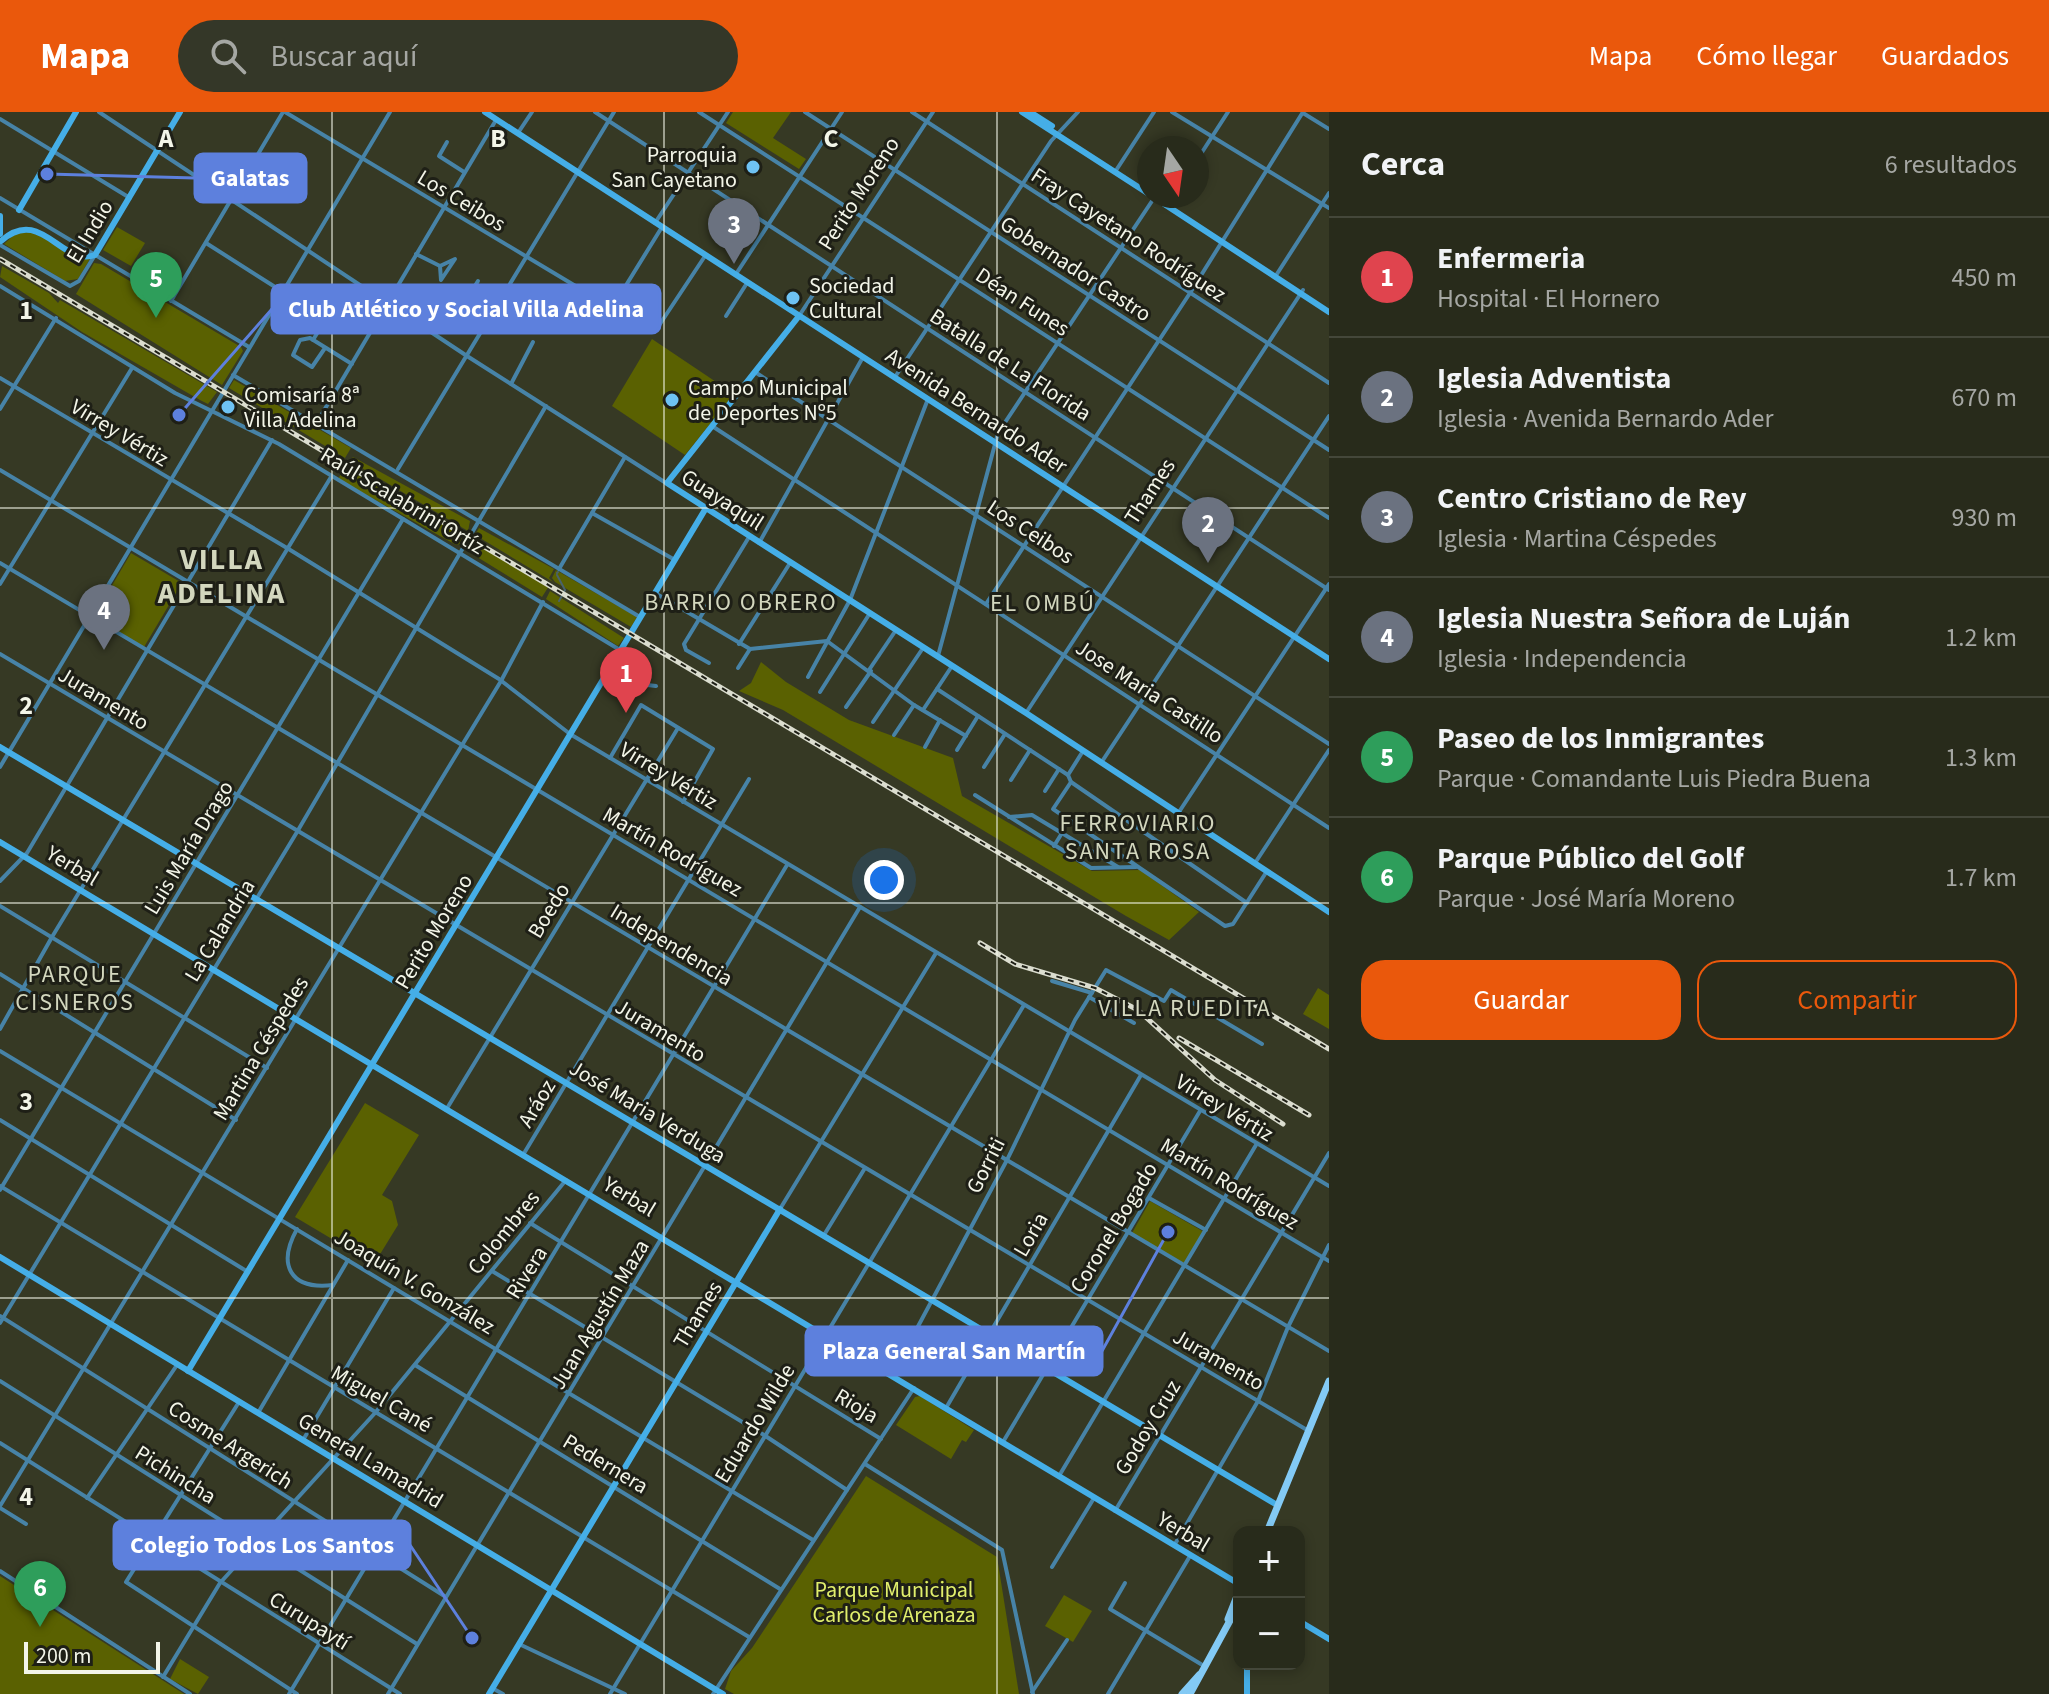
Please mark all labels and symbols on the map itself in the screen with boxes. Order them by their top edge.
text: A [158,120,175,157]
text: B [490,120,506,157]
text: C [823,120,839,157]
street label: Perito Moreno [810,131,908,257]
north arrow [1137,136,1209,208]
place label: Parroquia San Cayetano [611,139,737,196]
callout: Galatas [195,154,306,202]
marker: Parroquia San Cayetano [744,158,762,176]
street label: Fray Cayetano Rodríguez [1025,160,1232,310]
text: Galatas [210,161,290,196]
street label: Los Ceibos [411,162,512,240]
street label: El Indio [58,194,121,269]
pin: 3 [708,198,760,264]
street label: Gobernador Castro [993,208,1157,330]
pin: 5 [130,252,182,318]
street label: Déan Funes [969,259,1076,344]
place label: Sociedad Cultural [809,270,895,327]
callout: Club Atlético y Social Villa Adelina [272,285,660,333]
marker: Sociedad Cultural [784,289,802,307]
text: 1 [19,292,33,329]
text: Club Atlético y Social Villa Adelina [288,292,644,327]
street label: Batalla de La Florida [923,301,1098,429]
street label: Avenida Bernardo Ader [879,340,1074,482]
place label: Campo Municipal de Deportes Nº5 [688,372,848,429]
place label: Comisaría 8ª Villa Adelina [244,379,360,436]
street label: Virrey Vértiz [64,391,175,475]
marker: Campo Municipal de Deportes Nº5 [663,391,681,409]
marker: Comisaría 8ª Villa Adelina [219,398,237,416]
street label: Raúl Scalabrini Ortíz [314,439,491,563]
street label: Thames [1116,452,1183,531]
street label: Guayaquil [675,461,770,539]
street label: Los Ceibos [981,492,1080,572]
pin: 2 [1182,497,1234,563]
district label: VILLA ADELINA [157,538,286,615]
pin: 4 [78,584,130,650]
district label: BARRIO OBRERO [644,585,838,620]
district label: EL OMBÚ [990,586,1096,621]
street label: Jose Maria Castillo [1069,632,1230,752]
pin: 1 [600,647,652,713]
street label: Juramento [52,659,155,739]
text: 2 [19,687,33,724]
street label: Virrey Vértiz [613,734,724,818]
street label: Luis María Drago [136,774,242,921]
street label: Martín Rodríguez [597,799,748,905]
district label: FERROVIARIO SANTA ROSA [1059,806,1217,869]
street label: Yerbal [39,837,105,894]
your location [864,860,904,900]
street label: Perito Moreno [387,868,481,995]
street label: La Calandria [177,873,263,988]
street label: Boedo [520,877,578,944]
street label: Independencia [604,896,739,994]
district label: PARQUE CISNEROS [15,957,135,1020]
street label: Martina Céspedes [205,970,317,1127]
street label: Juramento [609,991,712,1071]
district label: VILLA RUEDITA [1098,991,1272,1026]
street label: José Maria Verduga [563,1052,732,1171]
street label: Virrey Vértiz [1169,1066,1280,1150]
street label: Aráoz [510,1073,564,1134]
text: 3 [19,1083,33,1120]
street label: Martín Rodríguez [1154,1130,1305,1238]
street label: Gorriti [958,1132,1014,1199]
street label: Coronel Bogado [1062,1156,1166,1299]
street label: Yerbal [596,1168,662,1225]
street label: Colombres [460,1184,548,1282]
street label: Loria [1005,1206,1056,1263]
street label: Joaquín V. González [328,1221,501,1343]
street label: Juan Agustín Maza [542,1233,657,1396]
street label: Rivera [498,1240,556,1305]
street label: Thames [665,1275,730,1354]
street label: Juramento [1167,1321,1270,1399]
callout: Plaza General San Martín [806,1327,1102,1375]
text: Plaza General San Martín [822,1334,1086,1369]
street label: Miguel Cané [325,1357,438,1441]
street label: Eduardo Wilde [707,1358,803,1489]
street label: Godoy Cruz [1107,1374,1189,1481]
street label: Rioja [828,1380,885,1432]
street label: Cosme Argerich [162,1392,299,1497]
street label: General Lamadrid [292,1405,449,1517]
street label: Pedernera [557,1426,654,1502]
street label: Pichincha [129,1437,222,1512]
text: 4 [19,1478,33,1515]
street label: Yerbal [1150,1503,1216,1560]
callout: Colegio Todos Los Santos [114,1521,410,1569]
text: Colegio Todos Los Santos [130,1528,394,1563]
pin: 6 [14,1561,66,1627]
park label: Parque Municipal Carlos de Arenaza [812,1574,976,1631]
street label: Curupaytí [263,1583,357,1659]
scale bar [24,1638,160,1674]

